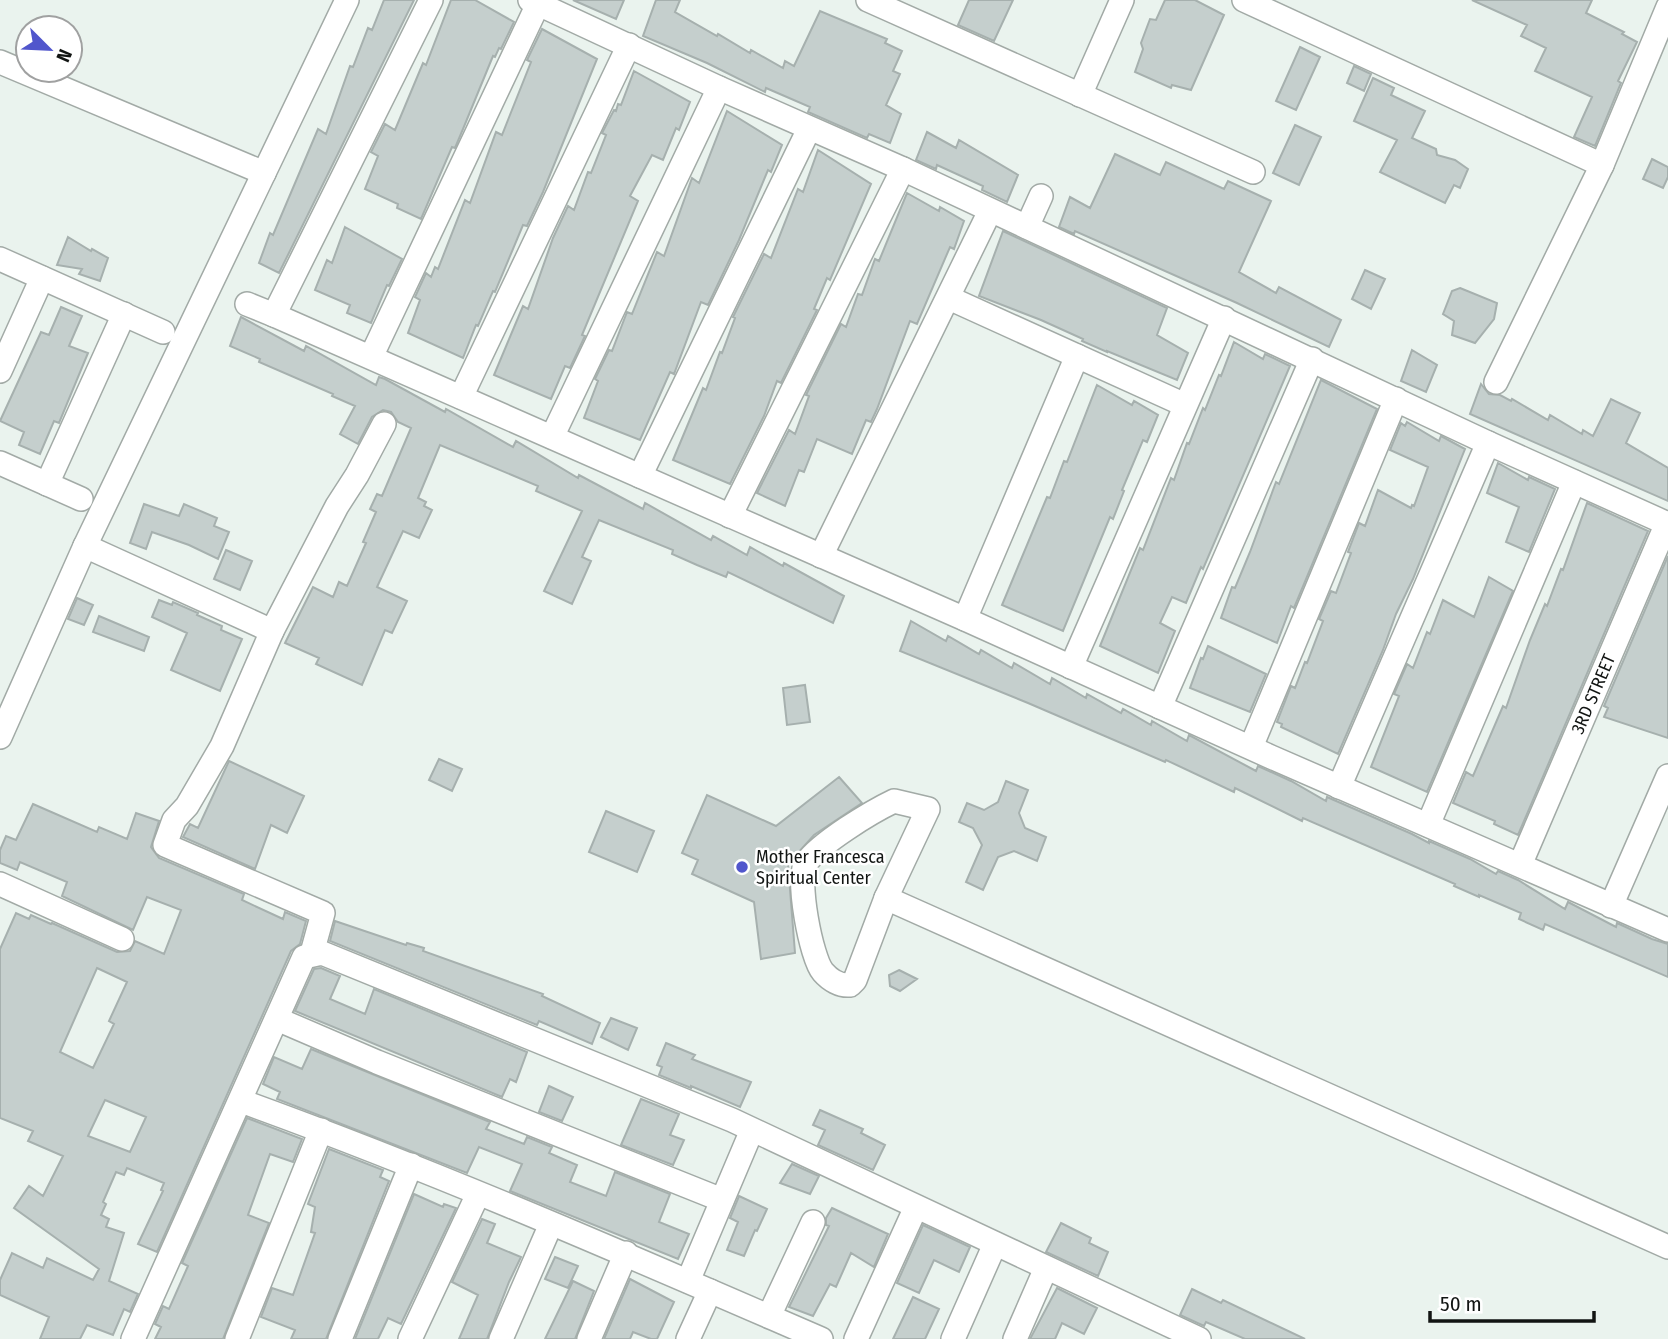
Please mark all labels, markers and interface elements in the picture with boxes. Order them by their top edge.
north arrow [14,14,84,84]
text: N [51,46,77,66]
street label: 3RD STREET [1567,650,1621,737]
place label: Mother Francesca Spiritual Center [756,846,885,889]
marker: Mother Francesca Spiritual Center [734,859,750,875]
scale bar [1430,1280,1594,1324]
text: 50 m [1440,1291,1482,1317]

